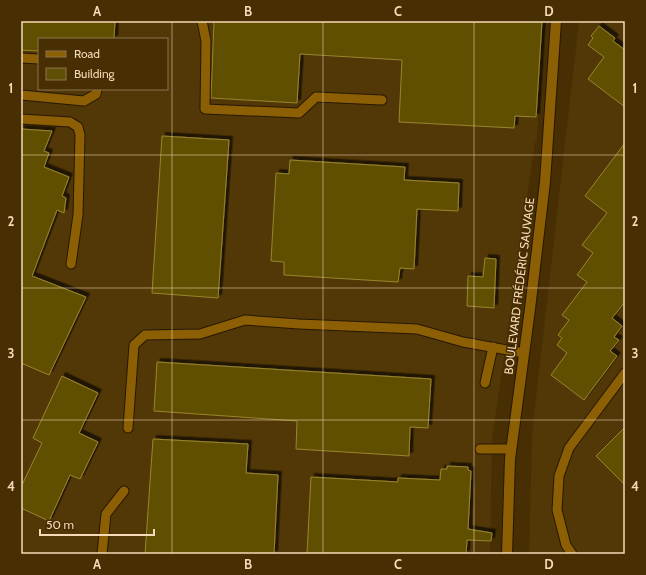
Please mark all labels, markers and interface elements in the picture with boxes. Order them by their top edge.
text: A [93,3,102,19]
text: B [244,3,252,19]
text: C [394,3,402,19]
text: D [544,3,554,19]
legend [38,38,168,90]
text: Road [74,46,100,61]
text: Building [74,66,116,81]
text: 1 [9,80,13,96]
text: 1 [633,80,637,96]
street label: BOULEVARD FRÉDÉRIC SAUVAGE [501,196,537,375]
text: 2 [8,213,15,229]
text: 2 [632,213,639,229]
text: 3 [7,345,15,361]
text: 3 [631,345,639,361]
text: 4 [7,478,15,494]
text: 4 [631,478,639,494]
scale bar [40,511,154,537]
text: 50 m [46,517,74,532]
text: A [93,556,102,572]
text: B [244,556,252,572]
text: C [394,556,402,572]
text: D [544,556,554,572]

